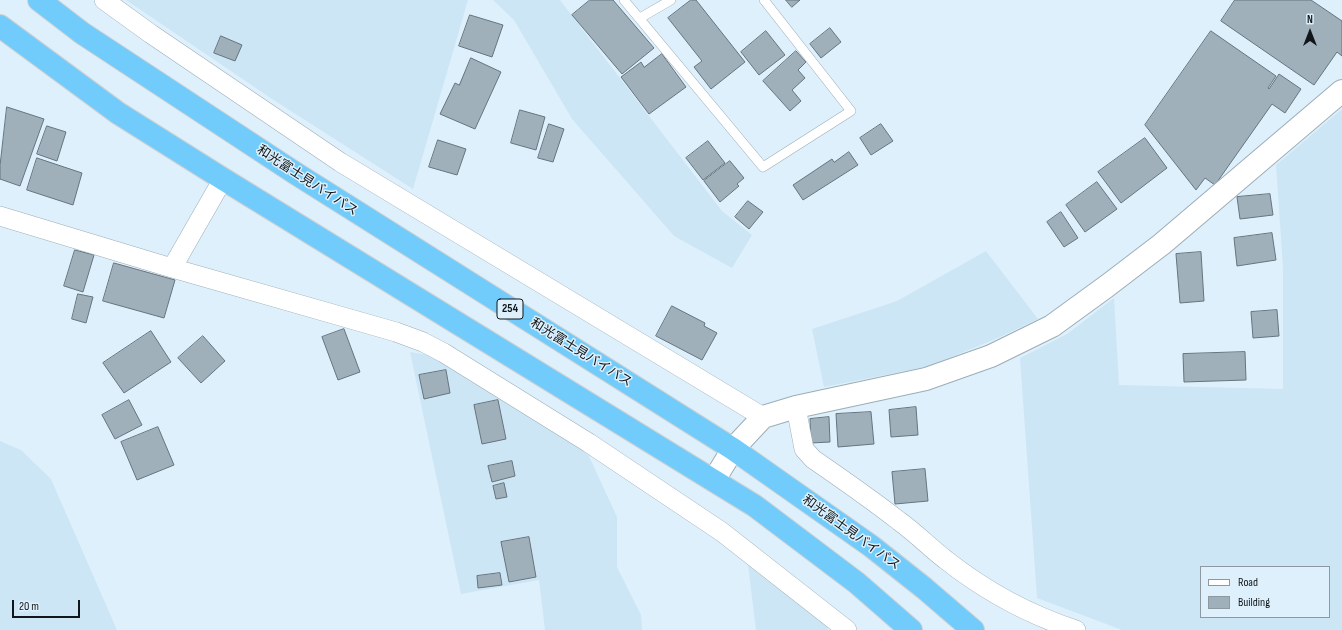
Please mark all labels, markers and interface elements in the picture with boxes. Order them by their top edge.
north arrow [1290,12,1330,52]
text: N [1307,13,1313,26]
street label: 和光富士見バイパス [254,143,360,219]
road number: 254 [497,299,523,319]
street label: 和光富士見バイパス [527,315,635,391]
street label: 和光富士見バイパス [799,492,903,574]
legend [1200,566,1330,618]
text: Road [1238,575,1258,590]
scale bar [14,592,82,618]
text: Building [1238,595,1270,610]
text: 20 m [19,599,39,614]

